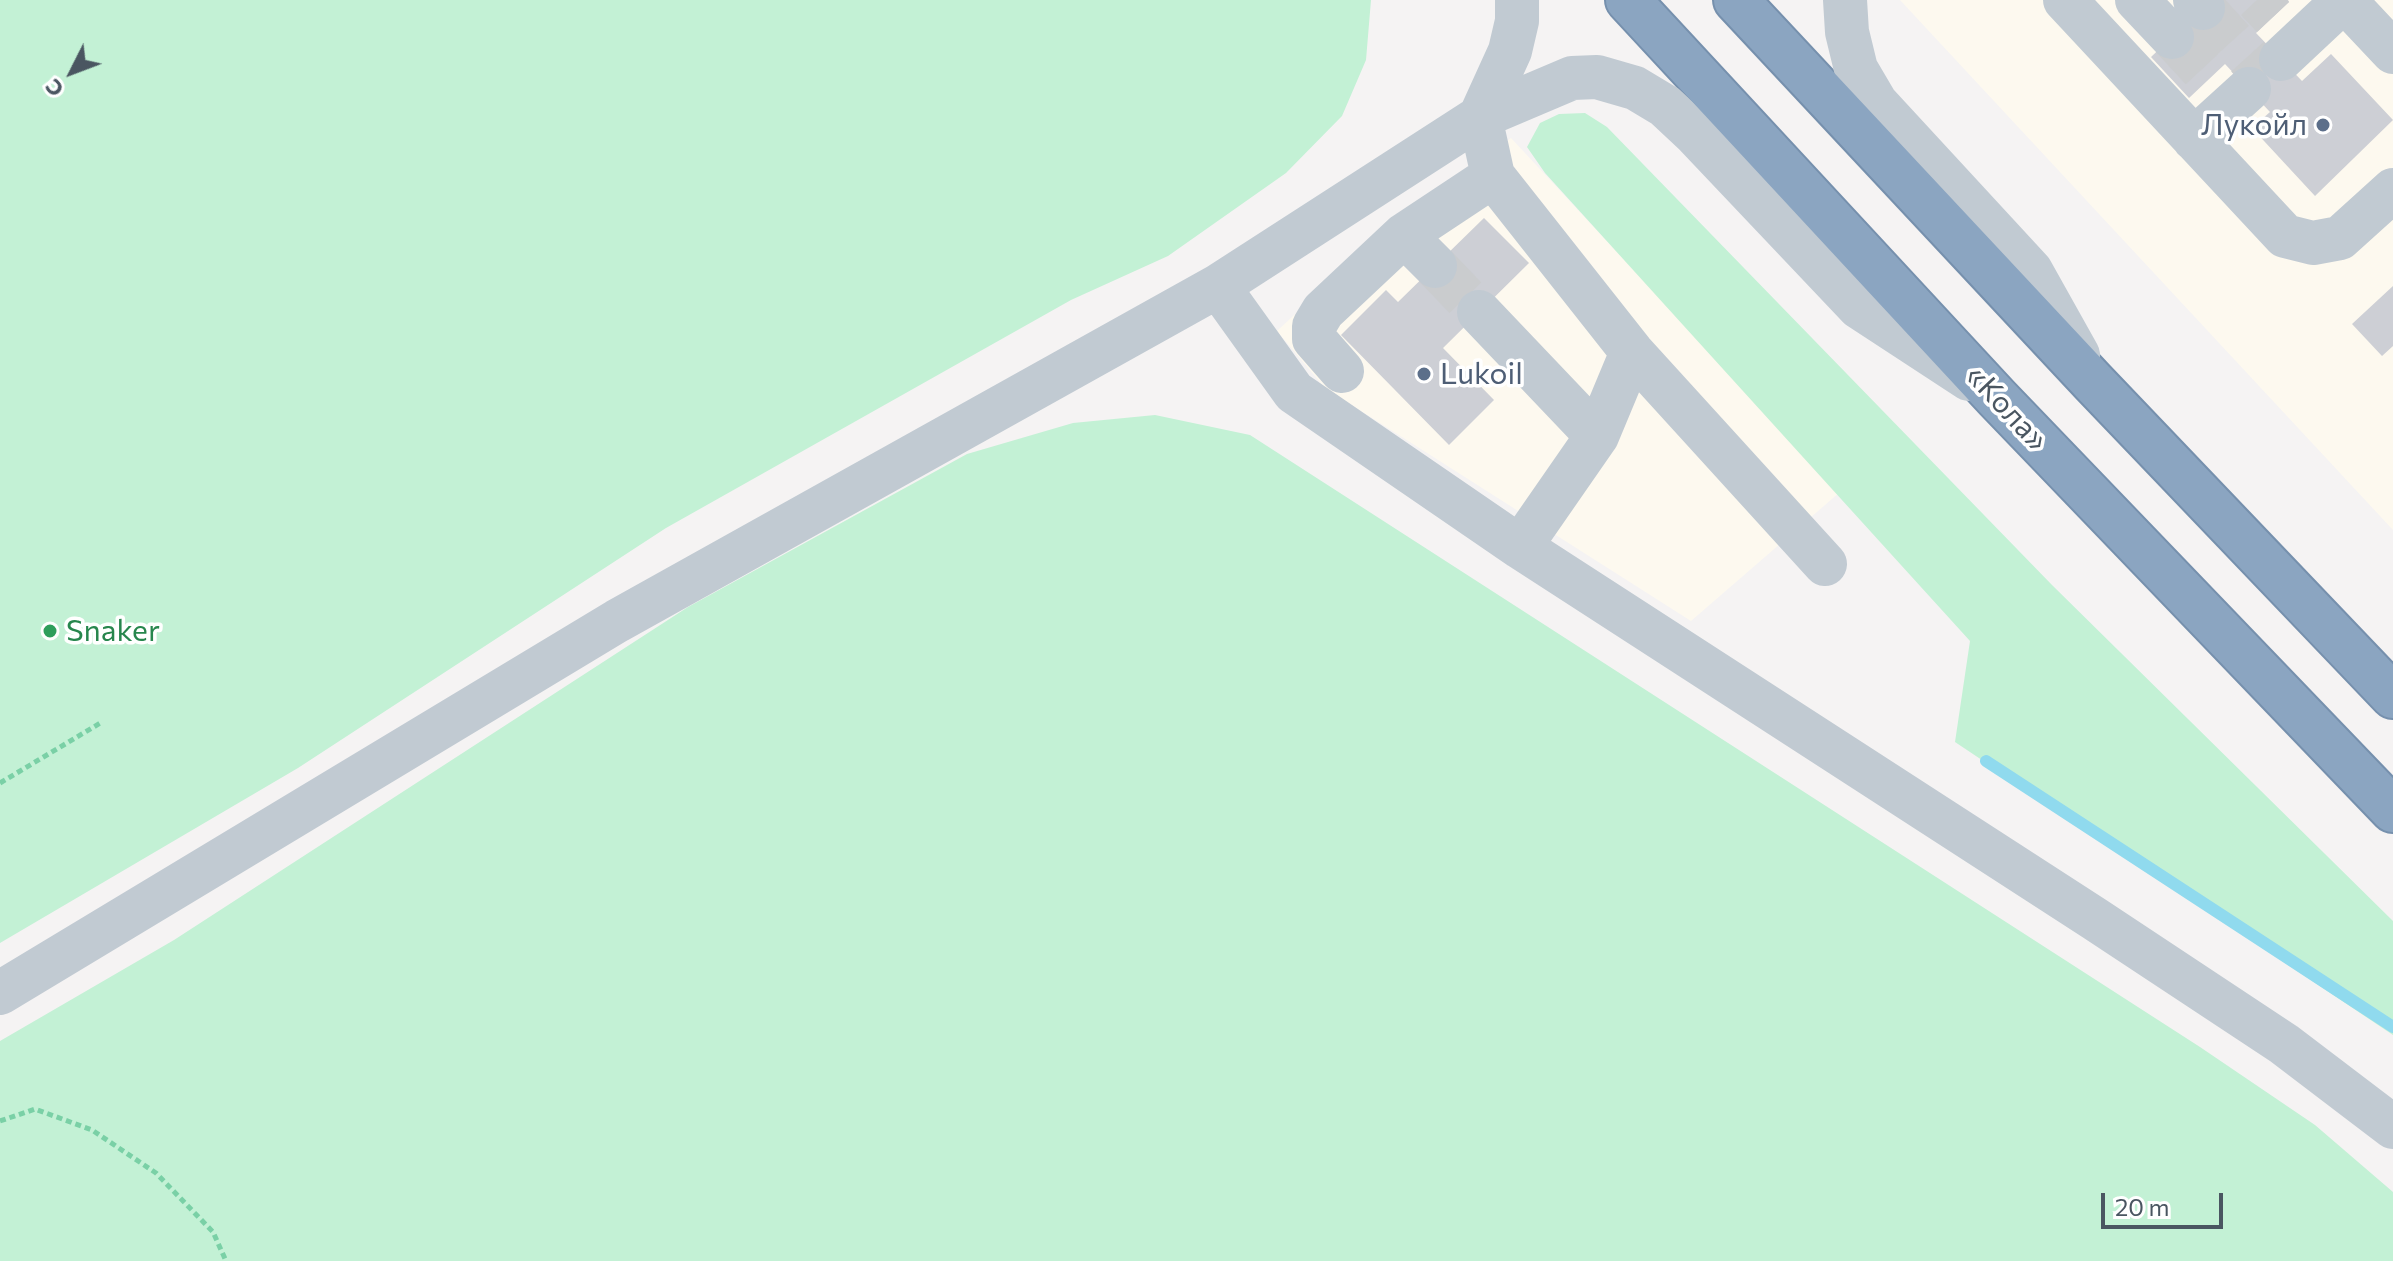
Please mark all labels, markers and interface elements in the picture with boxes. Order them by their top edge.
north arrow [32,32,112,112]
text: С [39,74,69,103]
place label: Лукойл [2201,107,2307,143]
marker: Лукойл [2314,116,2332,134]
place label: Lukoil [1440,356,1523,392]
street label: «Кола» [1958,358,2056,458]
marker: Lukoil [1415,365,1433,383]
place label: Snaker [66,613,160,649]
marker: Snaker [41,622,59,640]
scale bar [2105,1177,2227,1227]
text: 20 m [2115,1192,2169,1221]

